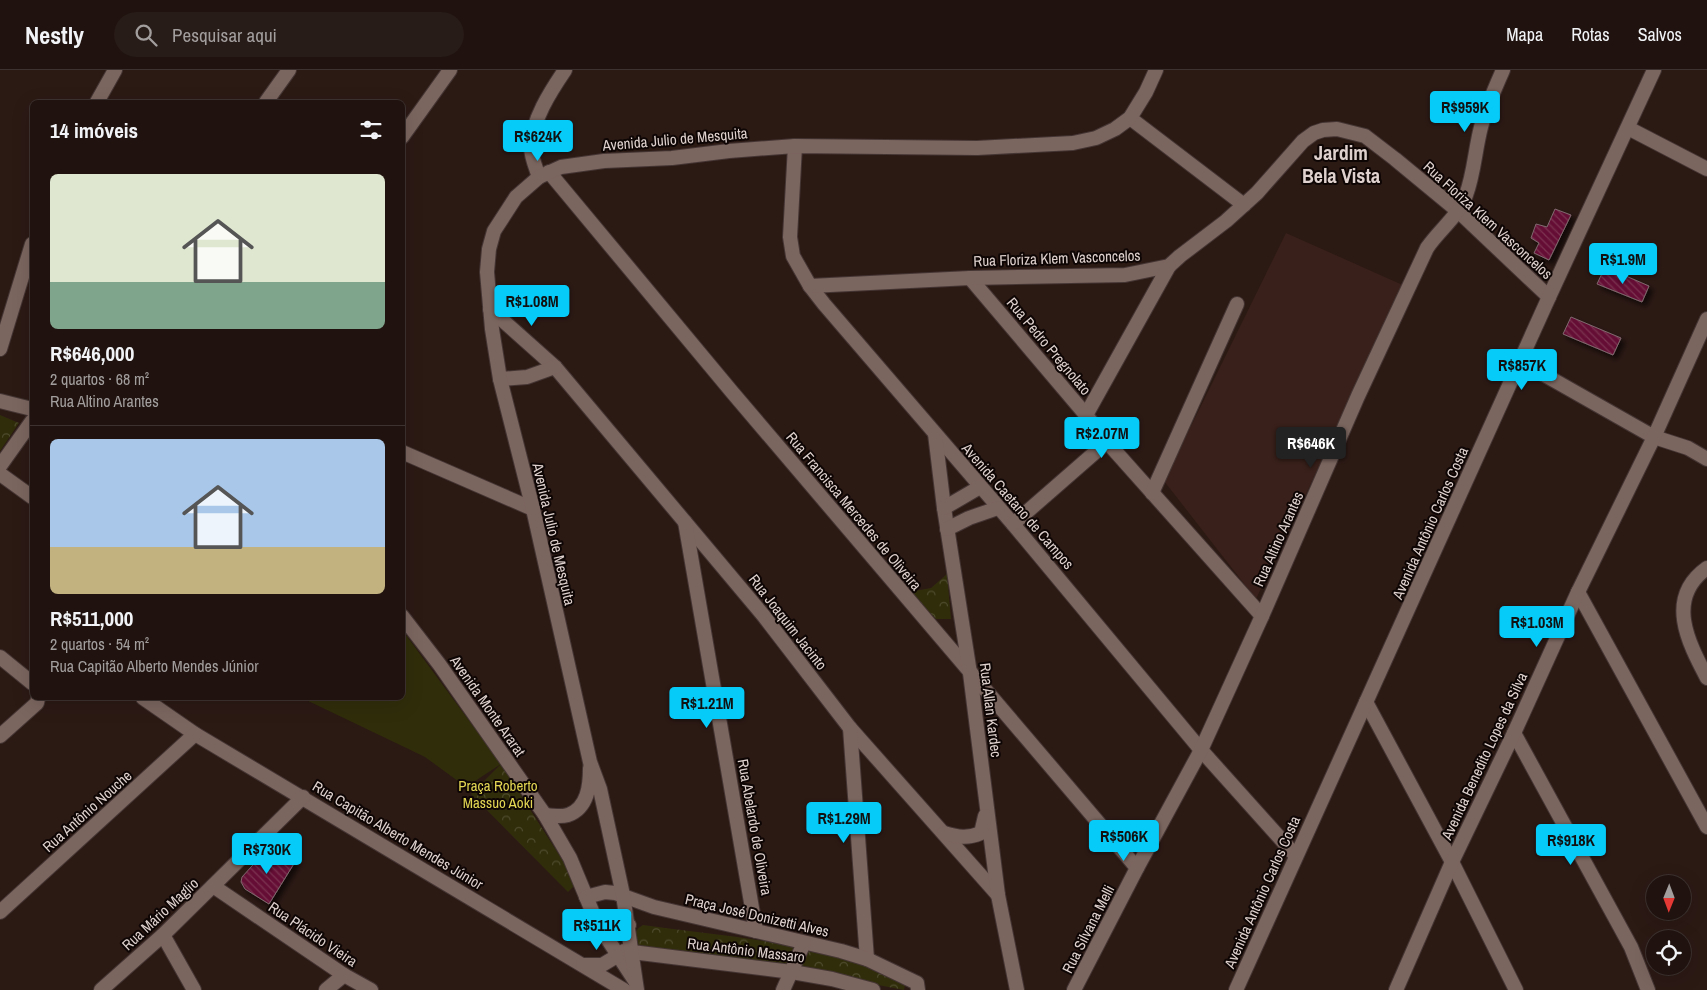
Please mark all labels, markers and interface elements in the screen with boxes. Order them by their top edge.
search box [114,12,464,57]
text: Nestly [25,19,84,51]
icon: search [132,21,160,49]
text: Pesquisar aqui [172,22,277,48]
text: Mapa [1506,22,1543,47]
text: Rotas [1571,22,1610,47]
text: Salvos [1638,22,1682,47]
pin: R$959K [1424,90,1506,133]
text: R$959K [1441,96,1489,118]
text: 14 imóveis [50,116,138,145]
icon: filters [357,116,385,144]
pin: R$624K [497,119,579,162]
street label: Avenida Julio de Mesquita [601,122,749,156]
text: R$624K [514,125,562,147]
district label: Jardim Bela Vista [1302,139,1380,189]
street label: Rua Floriza Klem Vasconcelos [1419,156,1557,284]
icon: home [173,206,263,296]
pin: R$1.9M [1582,242,1664,285]
street label: Rua Floriza Klem Vasconcelos [973,245,1141,271]
text: R$1.9M [1600,248,1646,270]
pin: R$1.08M [486,284,578,327]
text: R$1.08M [505,290,559,312]
street label: Rua Pedro Pregnolato [1002,293,1096,399]
text: R$646,000 [50,339,134,368]
pin: R$857K [1481,348,1563,391]
text: R$857K [1498,354,1546,376]
text: 2 quartos · 68 m² [50,368,149,390]
text: Rua Altino Arantes [50,390,159,412]
pin: R$2.07M [1056,416,1148,459]
text: R$2.07M [1075,422,1129,444]
pin: R$646K [1270,426,1352,469]
street label: Rua Francisca Mercedes de Oliveira [781,427,927,595]
text: R$646K [1287,432,1335,454]
street label: Avenida Caetano de Campos [957,438,1079,574]
street label: Avenida Antônio Carlos Costa [1387,443,1473,603]
street label: Avenida Julio de Mesquita [527,460,581,607]
icon: home [173,472,263,562]
street label: Rua Altino Arantes [1248,488,1308,590]
street label: Rua Joaquim Jacinto [744,570,832,674]
text: R$511,000 [50,604,133,633]
pin: R$1.03M [1491,606,1583,648]
text: R$1.03M [1510,611,1564,633]
text: 2 quartos · 54 m² [50,633,149,655]
street label: Avenida Monte Ararat [445,651,531,761]
text: Rua Capitão Alberto Mendes Júnior [50,655,259,677]
street label: Rua Allan Kardec [975,662,1007,758]
street label: Avenida Benedito Lopes da Silva [1436,669,1532,844]
pin: R$1.21M [661,686,753,729]
text: R$1.21M [680,692,734,714]
street label: Rua Abelardo de Oliveira [733,757,777,897]
street label: Rua Antônio Nouche [38,765,136,857]
park label: Praça Roberto Massuo Aoki [458,775,538,813]
street label: Rua Capitão Alberto Mendes Júnior [309,776,487,894]
pin: R$1.29M [798,802,890,844]
text: R$1.29M [817,807,871,829]
street label: Avenida Antônio Carlos Costa [1219,812,1305,972]
pin: R$506K [1083,820,1165,862]
pin: R$918K [1530,824,1612,866]
text: R$506K [1100,825,1148,847]
text: R$918K [1547,829,1595,851]
pin: R$730K [226,832,308,875]
text: R$730K [243,838,291,860]
street label: Rua Mário Maglio [117,873,203,955]
north arrow [1646,875,1691,920]
map controls [1646,875,1691,975]
street label: Rua Silvana Melli [1057,881,1119,977]
street label: Praça José Donizetti Alves [683,888,831,942]
street label: Rua Plácido Vieira [264,896,362,972]
pin: R$511K [556,908,638,951]
text: R$511K [573,914,621,936]
button: locate [1646,930,1691,975]
street label: Rua Antônio Massaro [686,932,806,968]

